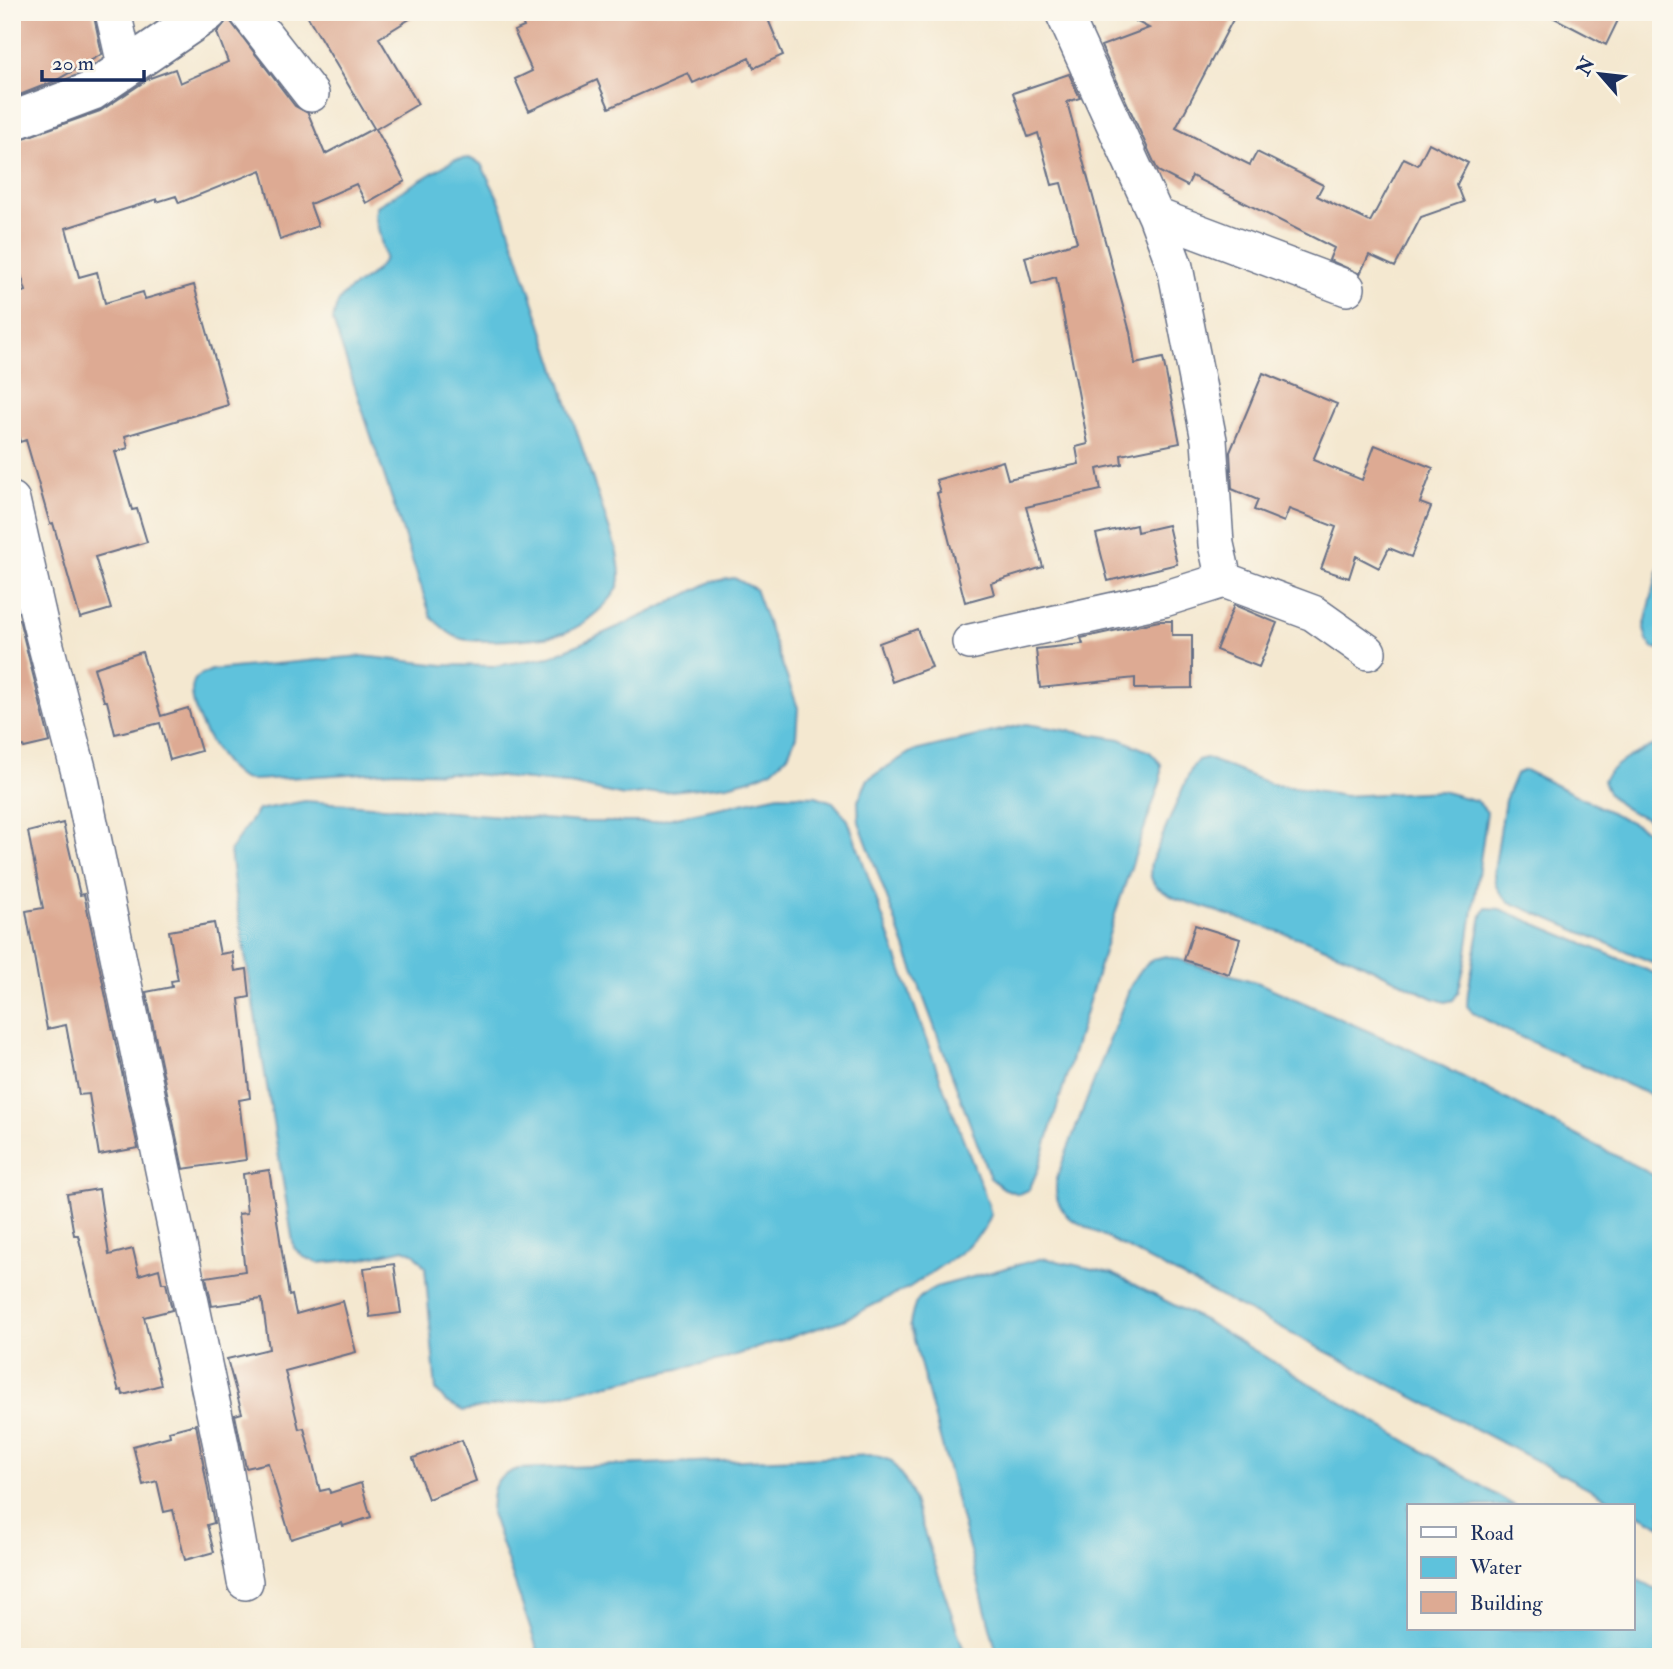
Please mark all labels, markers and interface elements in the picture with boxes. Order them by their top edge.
scale bar [42,38,144,82]
north arrow [1564,38,1634,108]
text: 20 m [52,50,94,77]
text: N [1571,52,1601,81]
legend [1407,1504,1634,1630]
text: Road [1470,1520,1515,1547]
text: Water [1469,1554,1522,1581]
text: Building [1470,1590,1543,1617]

